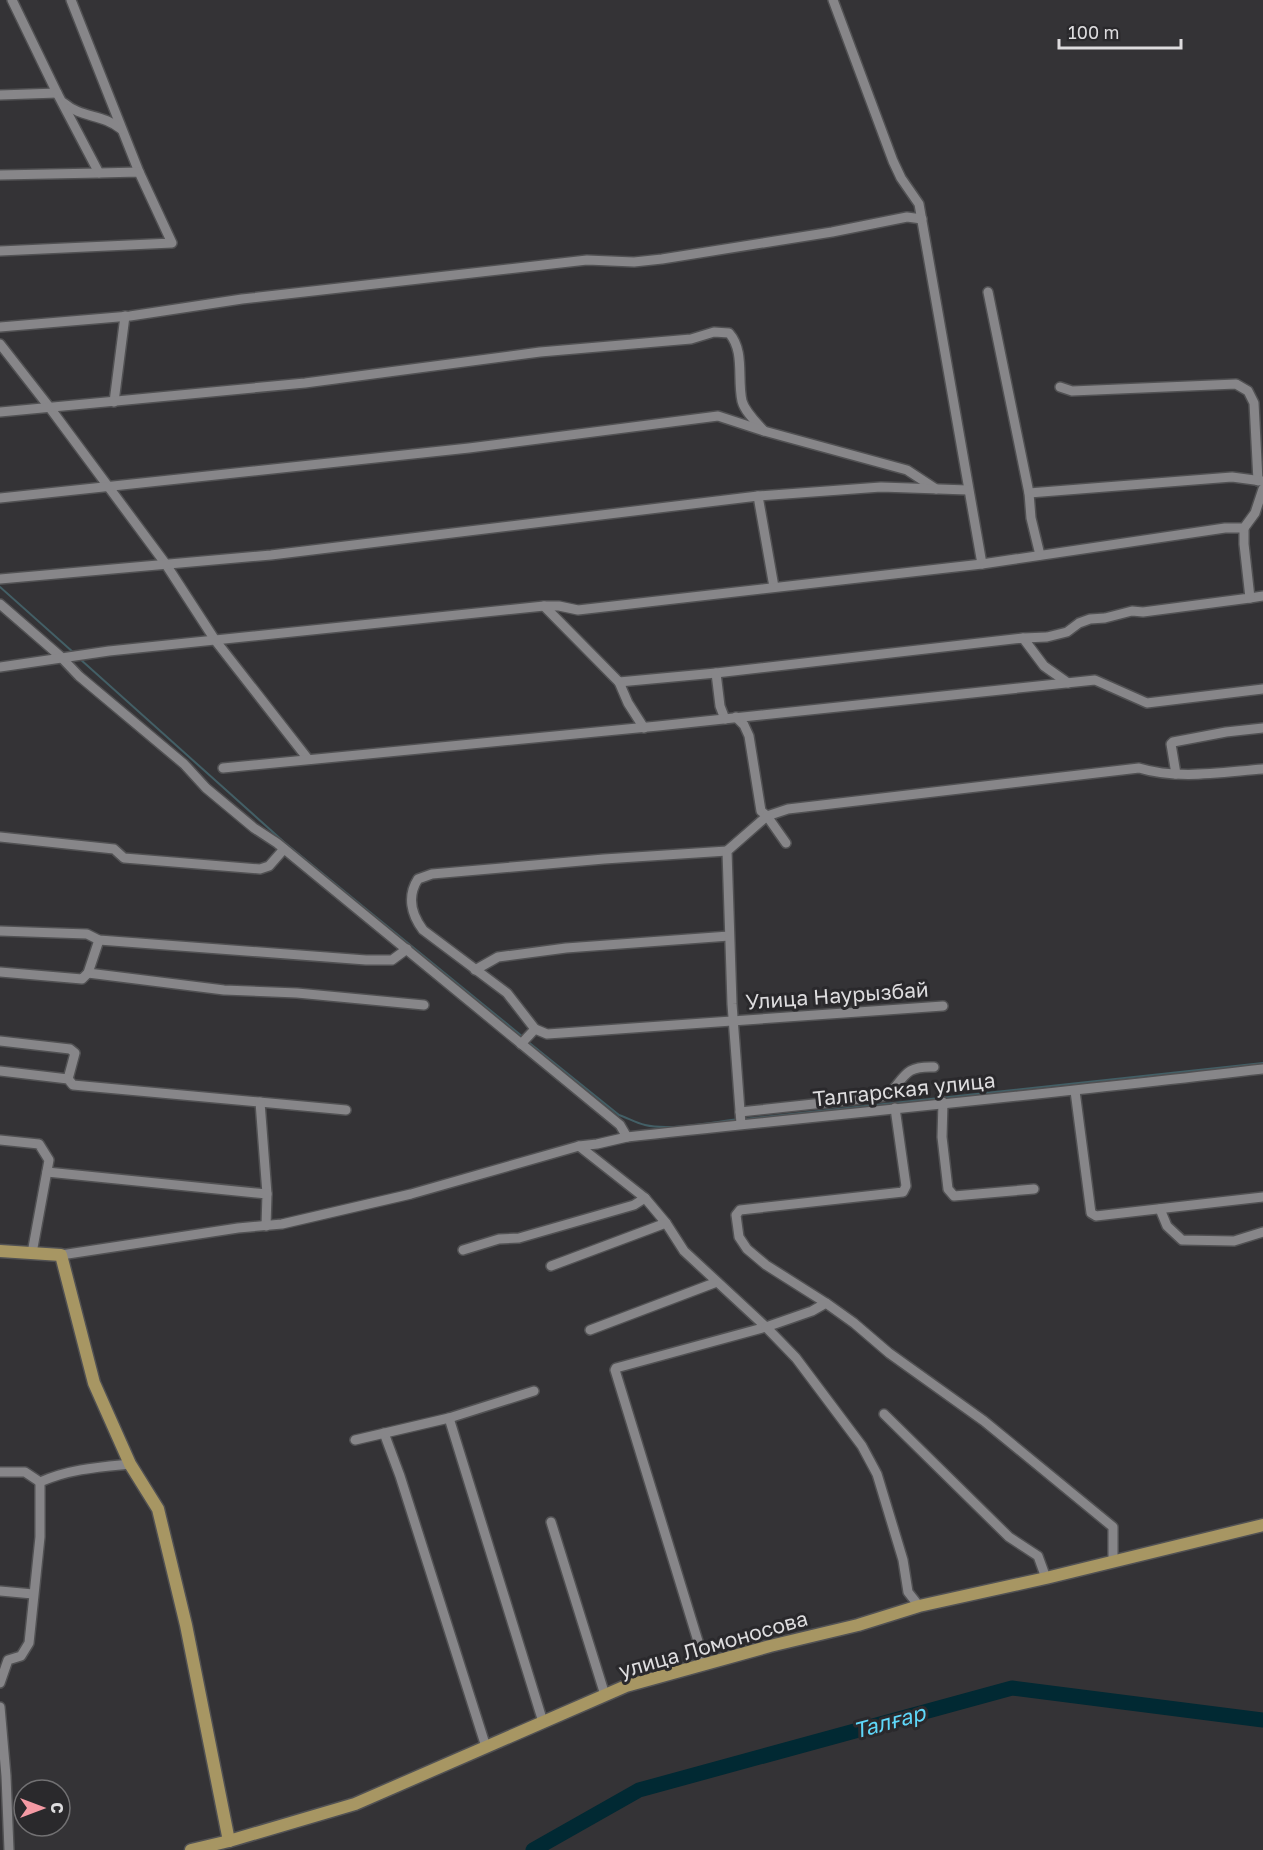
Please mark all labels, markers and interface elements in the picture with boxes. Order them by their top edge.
scale bar [1059,12,1180,50]
text: 100 m [1068,21,1119,43]
street label: Улица Наурызбай [745,976,929,1014]
street label: Талгарская улица [812,1066,996,1112]
street label: улица Ломоносова [616,1605,810,1683]
water label: Талғар [850,1698,929,1744]
north arrow [12,1778,72,1838]
text: С [47,1802,67,1814]

